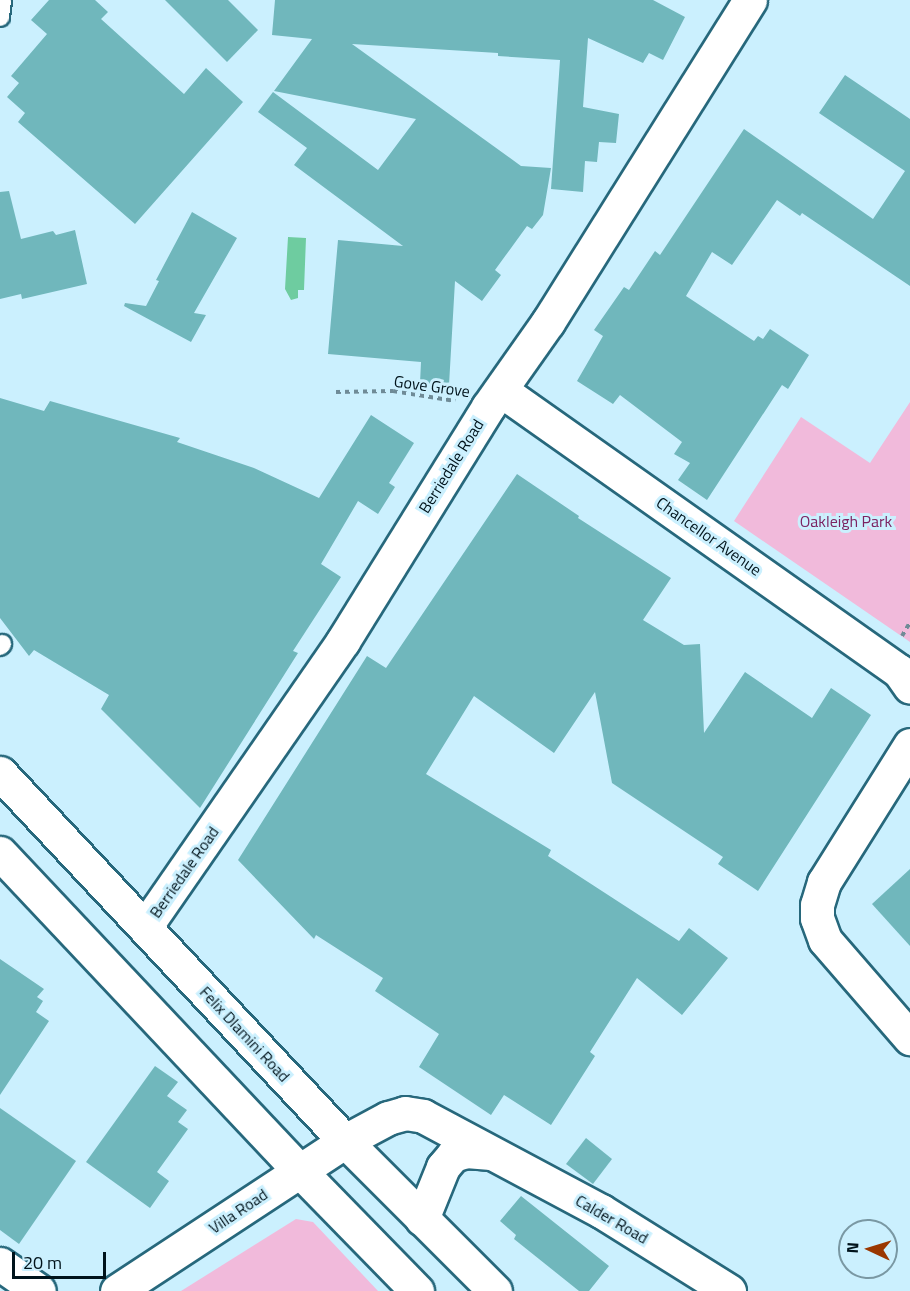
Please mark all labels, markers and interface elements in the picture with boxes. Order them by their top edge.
street label: Gove Grove [393,371,471,401]
street label: Berriedale Road [415,416,487,516]
street label: Chancellor Avenue [653,493,765,579]
park label: Oakleigh Park [800,511,892,531]
street label: Berriedale Road [145,823,223,921]
street label: Felix Dlamini Road [196,982,294,1086]
street label: Villa Road [205,1184,271,1238]
street label: Calder Road [572,1191,652,1247]
north arrow [838,1219,898,1279]
scale bar [15,1240,110,1278]
text: N [840,1242,864,1254]
text: 20 m [23,1249,62,1276]

